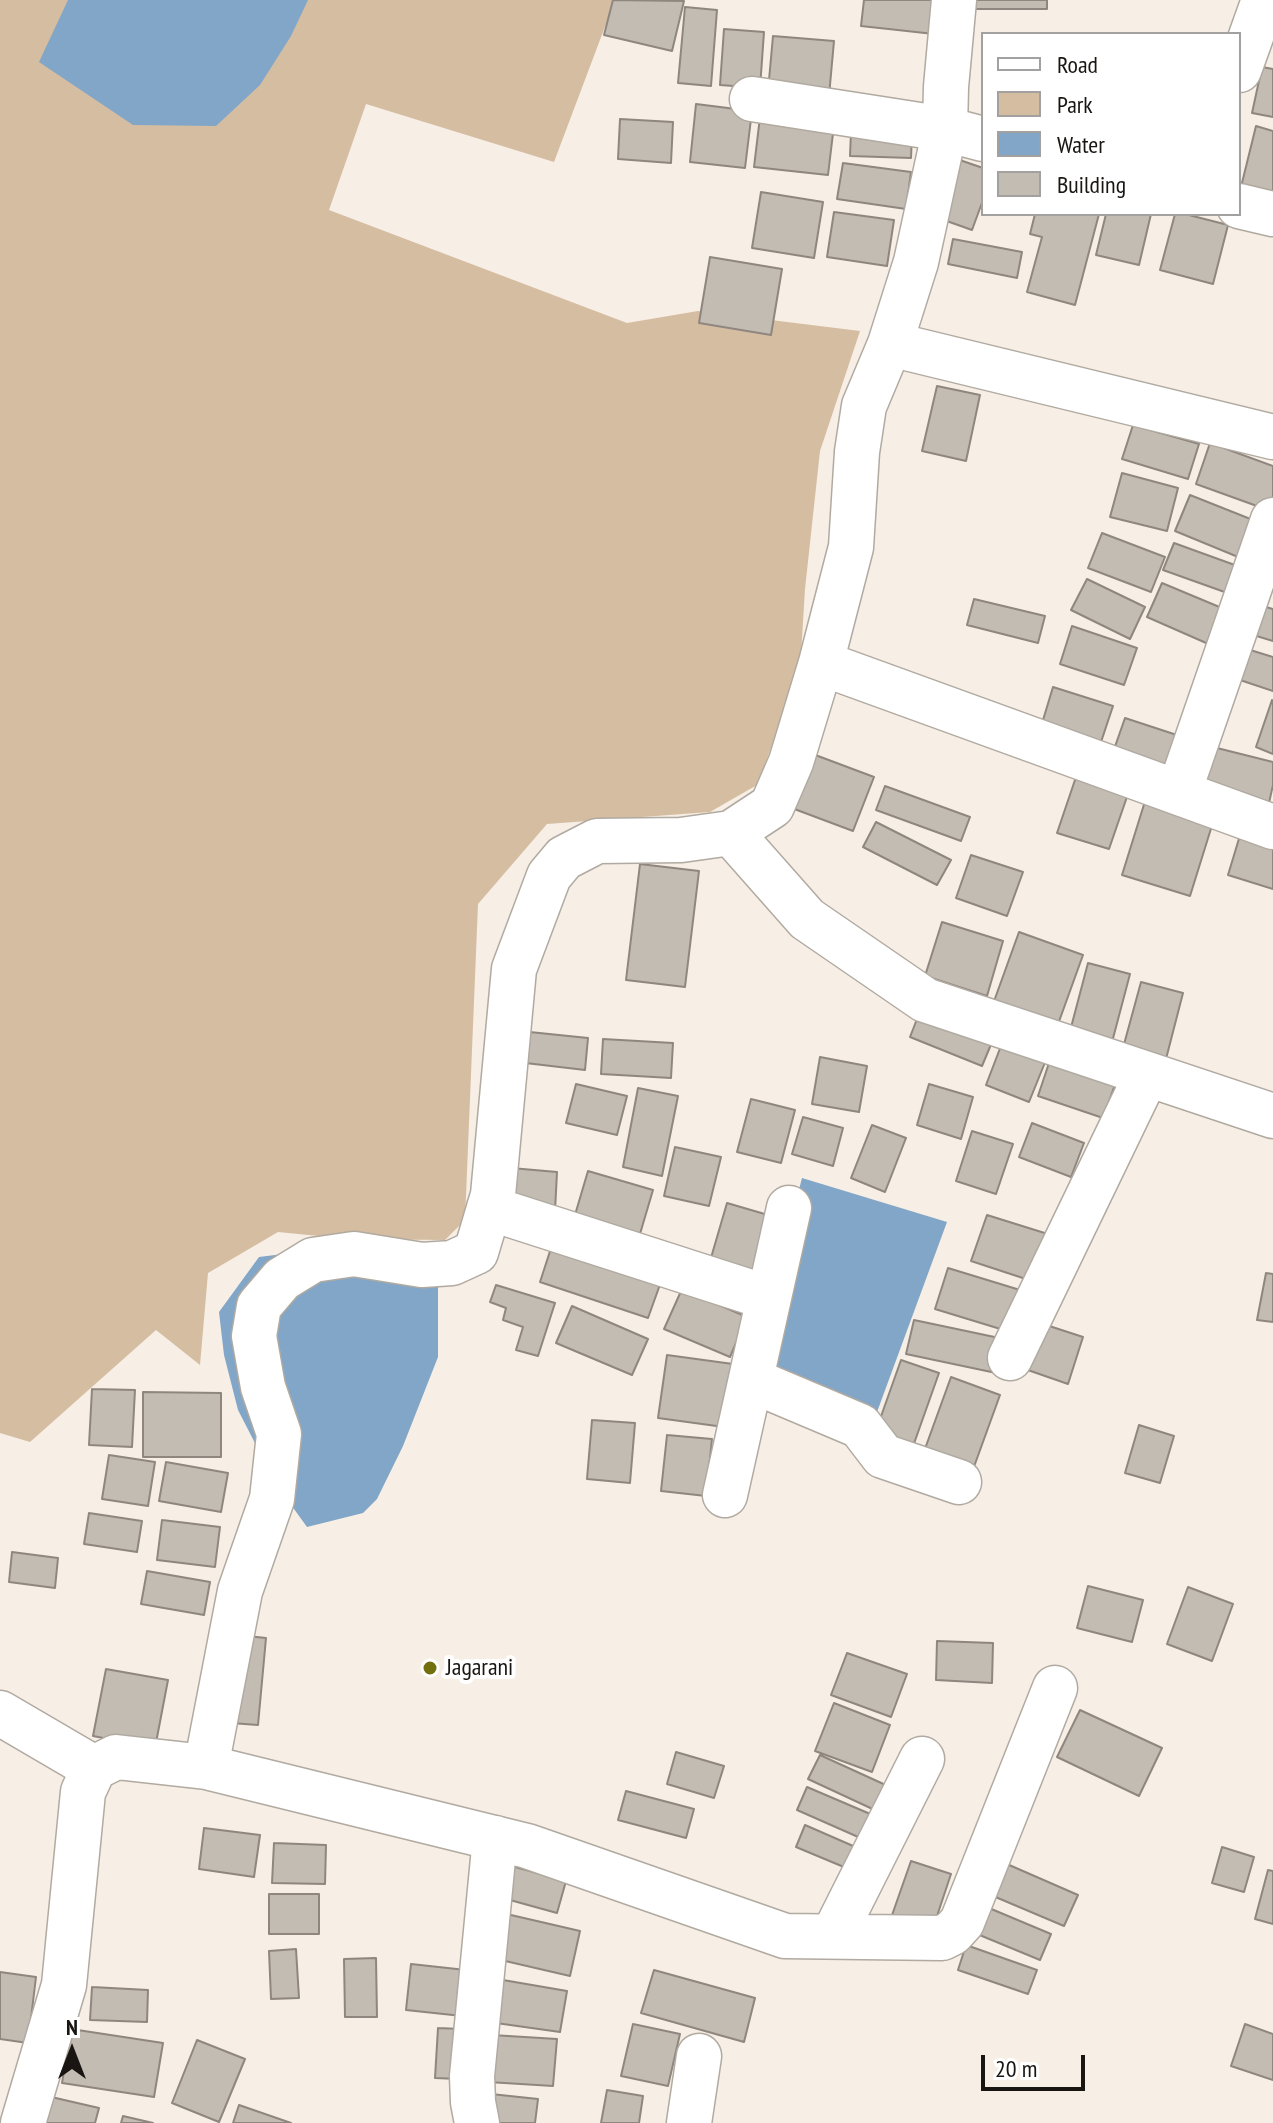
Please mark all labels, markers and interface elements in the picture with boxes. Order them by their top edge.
legend [981,32,1241,216]
text: Road [1057,49,1098,80]
text: Park [1057,89,1093,120]
text: Water [1057,129,1105,160]
text: Building [1057,169,1126,200]
place label: Jagarani [446,1654,513,1682]
marker: Jagarani [421,1659,439,1677]
north arrow [32,2011,112,2091]
text: N [66,2013,78,2041]
scale bar [985,2039,1089,2089]
text: 20 m [995,2053,1037,2084]

